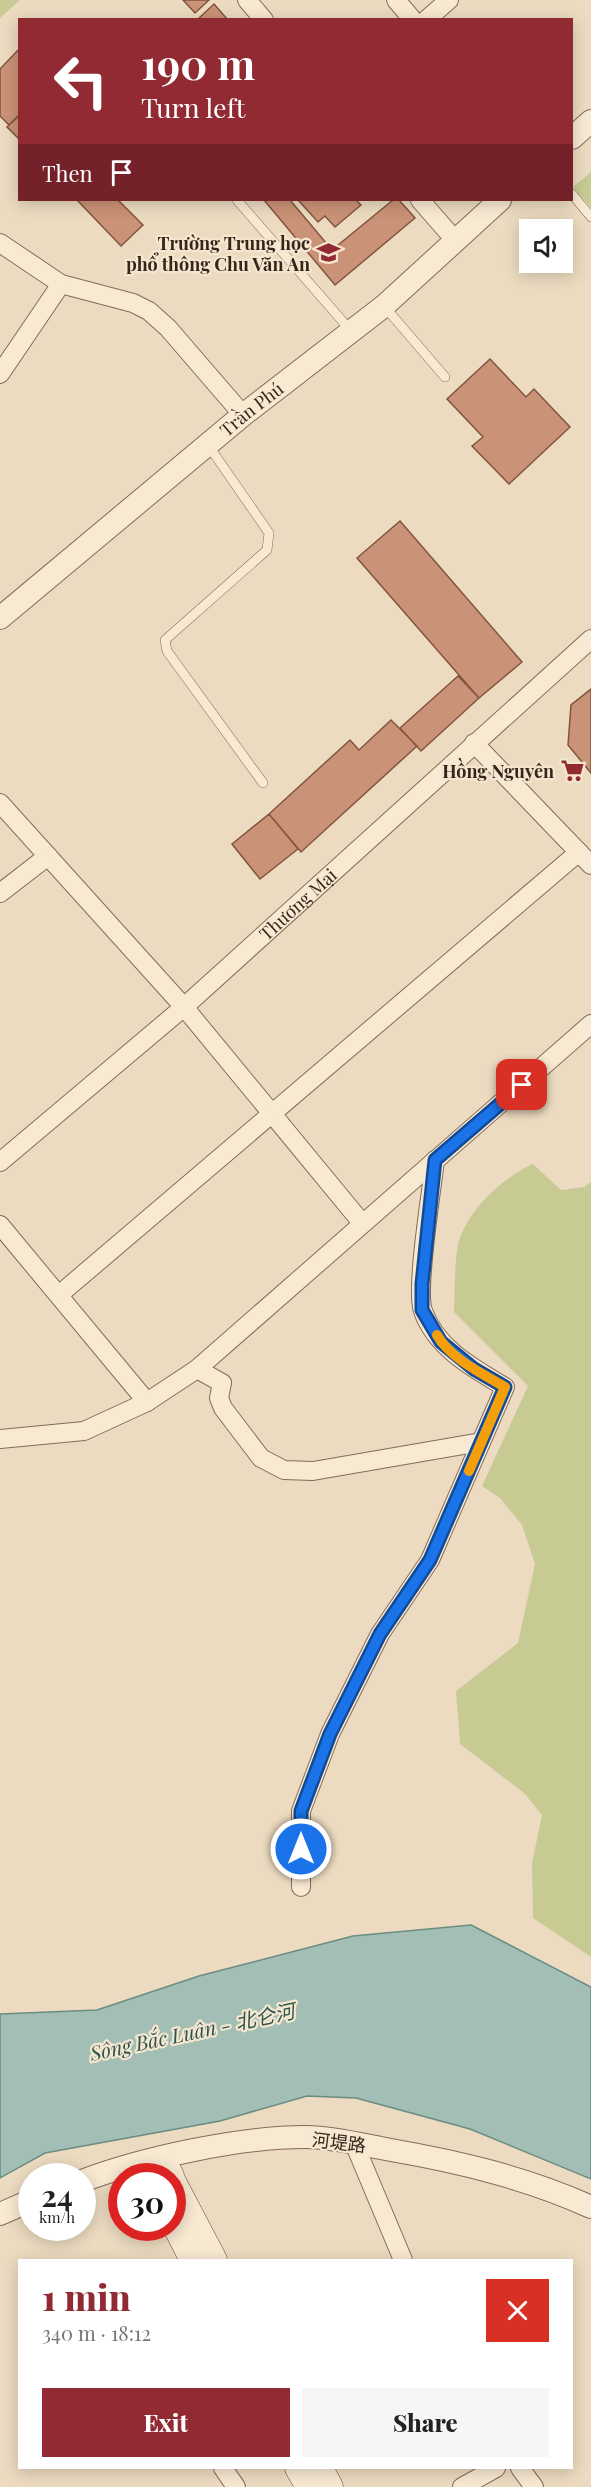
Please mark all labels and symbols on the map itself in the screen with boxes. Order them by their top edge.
place label: Trường Trung học phổ thông Chu Văn An [126,231,310,276]
school or university icon: Trường Trung học phổ thông Chu Văn An [315,240,341,266]
street label: Trần Phú [215,376,289,442]
place label: Hồng Nguyên [442,757,554,783]
supermarket icon: Hồng Nguyên [559,758,585,784]
street label: Thương Mại [254,863,342,945]
pin [496,1059,547,1110]
position arrow [269,1817,333,1881]
water label: Sông Bắc Luân - 北仑河 [86,1995,301,2066]
street label: 河堤路 [311,2127,367,2157]
speed limit sign: 30 [108,2163,186,2241]

